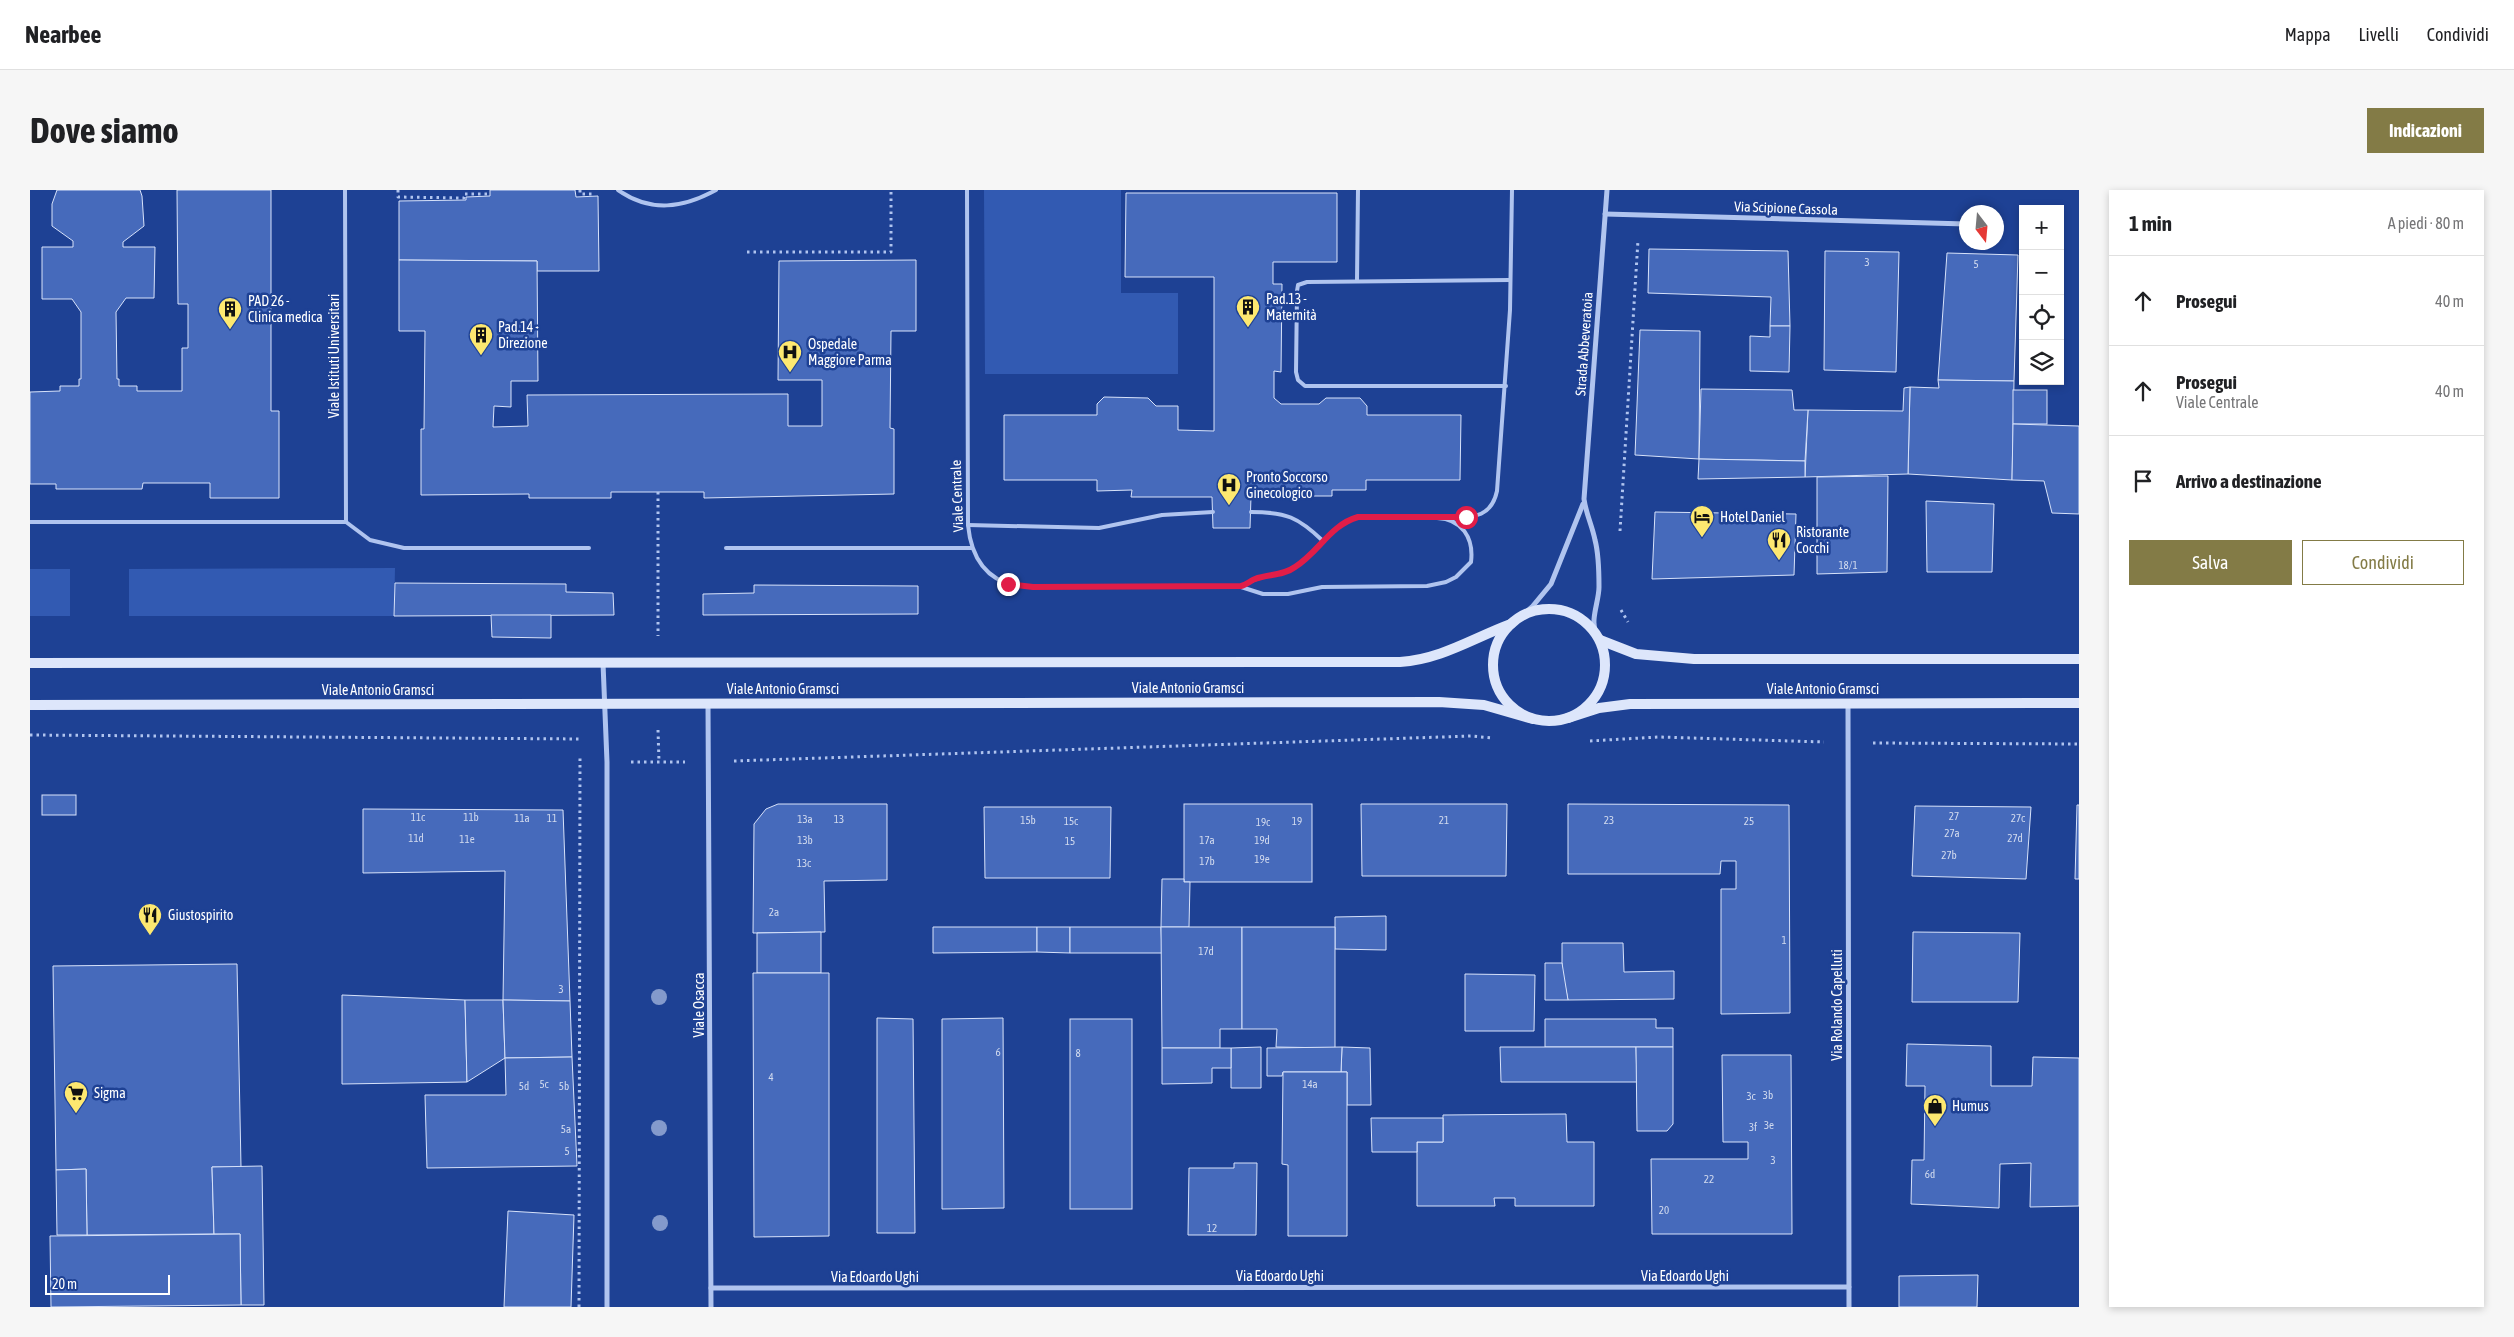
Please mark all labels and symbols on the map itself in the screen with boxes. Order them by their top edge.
street label: Via Scipione Cassola [1734,198,1838,218]
north arrow [1959,205,2004,250]
house number: 3 [1864,256,1870,268]
house number: 5 [1973,258,1979,270]
place label: Pad.13 - Maternità [1266,291,1317,323]
street label: Strada Abbeveratoia [1572,291,1596,397]
place label: PAD 26 - Clinica medica [248,293,323,325]
street label: Viale Istituti Universitari [326,294,342,418]
building icon: Pad.13 - Maternità [1235,294,1261,328]
building icon: PAD 26 - Clinica medica [217,296,243,330]
place label: Pad.14 - Direzione [498,319,548,351]
building icon: Pad.14 - Direzione [468,322,494,356]
place label: Ospedale Maggiore Parma [808,336,892,368]
hospital icon: Ospedale Maggiore Parma [777,339,803,373]
street label: Viale Centrale [948,460,966,532]
place label: Pronto Soccorso Ginecologico [1246,469,1328,501]
hospital icon: Pronto Soccorso Ginecologico [1216,472,1242,506]
hotel icon: Hotel Daniel [1689,504,1715,538]
route start [1455,506,1478,529]
place label: Hotel Daniel [1720,509,1785,525]
place label: Ristorante Cocchi [1796,524,1849,556]
restaurant icon: Ristorante Cocchi [1766,527,1792,561]
house number: 18/1 [1838,559,1858,571]
route end [997,573,1020,596]
street label: Viale Antonio Gramsci [1132,680,1244,696]
street label: Viale Antonio Gramsci [727,681,839,697]
street label: Viale Antonio Gramsci [1767,681,1879,697]
street label: Viale Antonio Gramsci [322,682,434,698]
house number: 27 [1949,810,1959,822]
house number: 11c [411,811,426,823]
house number: 11b [463,811,479,823]
house number: 11a [514,812,530,824]
house number: 11 [547,812,557,824]
house number: 27c [2011,812,2026,824]
house number: 13a [797,813,813,825]
house number: 13 [834,813,844,825]
house number: 15b [1020,814,1036,826]
house number: 21 [1439,814,1449,826]
house number: 23 [1604,814,1614,826]
house number: 15c [1064,815,1079,827]
house number: 19 [1292,815,1302,827]
house number: 25 [1744,815,1754,827]
house number: 19c [1256,816,1271,828]
house number: 27a [1944,827,1960,839]
house number: 11d [408,832,424,844]
house number: 27d [2007,832,2023,844]
house number: 11e [459,833,475,845]
house number: 13b [797,834,813,846]
house number: 17a [1199,834,1215,846]
house number: 19d [1254,834,1270,846]
house number: 15 [1065,835,1075,847]
house number: 27b [1941,849,1957,861]
house number: 19e [1254,853,1270,865]
house number: 17b [1199,855,1215,867]
house number: 13c [797,857,812,869]
restaurant icon: Giustospirito [137,902,163,936]
house number: 2a [769,906,779,918]
place label: Giustospirito [168,907,233,923]
house number: 1 [1781,934,1787,946]
house number: 17d [1198,945,1214,957]
street label: Via Rolando Capelluti [1829,949,1845,1061]
street label: Viale Osacca [691,973,707,1037]
house number: 3 [558,983,564,995]
house number: 6 [995,1046,1001,1058]
house number: 8 [1075,1047,1081,1059]
house number: 4 [768,1071,774,1083]
house number: 5c [539,1078,550,1090]
house number: 14a [1302,1078,1318,1090]
supermarket icon: Sigma [63,1080,89,1114]
house number: 5d [519,1080,529,1092]
house number: 5b [559,1080,569,1092]
place label: Sigma [94,1085,126,1101]
house number: 3b [1763,1089,1773,1101]
house number: 3c [1746,1090,1757,1102]
shop icon: Humus [1922,1093,1948,1127]
place label: Humus [1952,1098,1989,1114]
house number: 3e [1764,1119,1774,1131]
house number: 3f [1749,1121,1757,1133]
house number: 5a [561,1123,571,1135]
house number: 5 [564,1145,570,1157]
house number: 3 [1770,1154,1776,1166]
house number: 6d [1925,1168,1935,1180]
house number: 22 [1704,1173,1714,1185]
house number: 20 [1659,1204,1669,1216]
house number: 12 [1207,1222,1217,1234]
street label: Via Edoardo Ughi [1236,1268,1324,1284]
street label: Via Edoardo Ughi [1641,1268,1729,1284]
street label: Via Edoardo Ughi [831,1269,919,1285]
scale bar [45,1272,170,1295]

